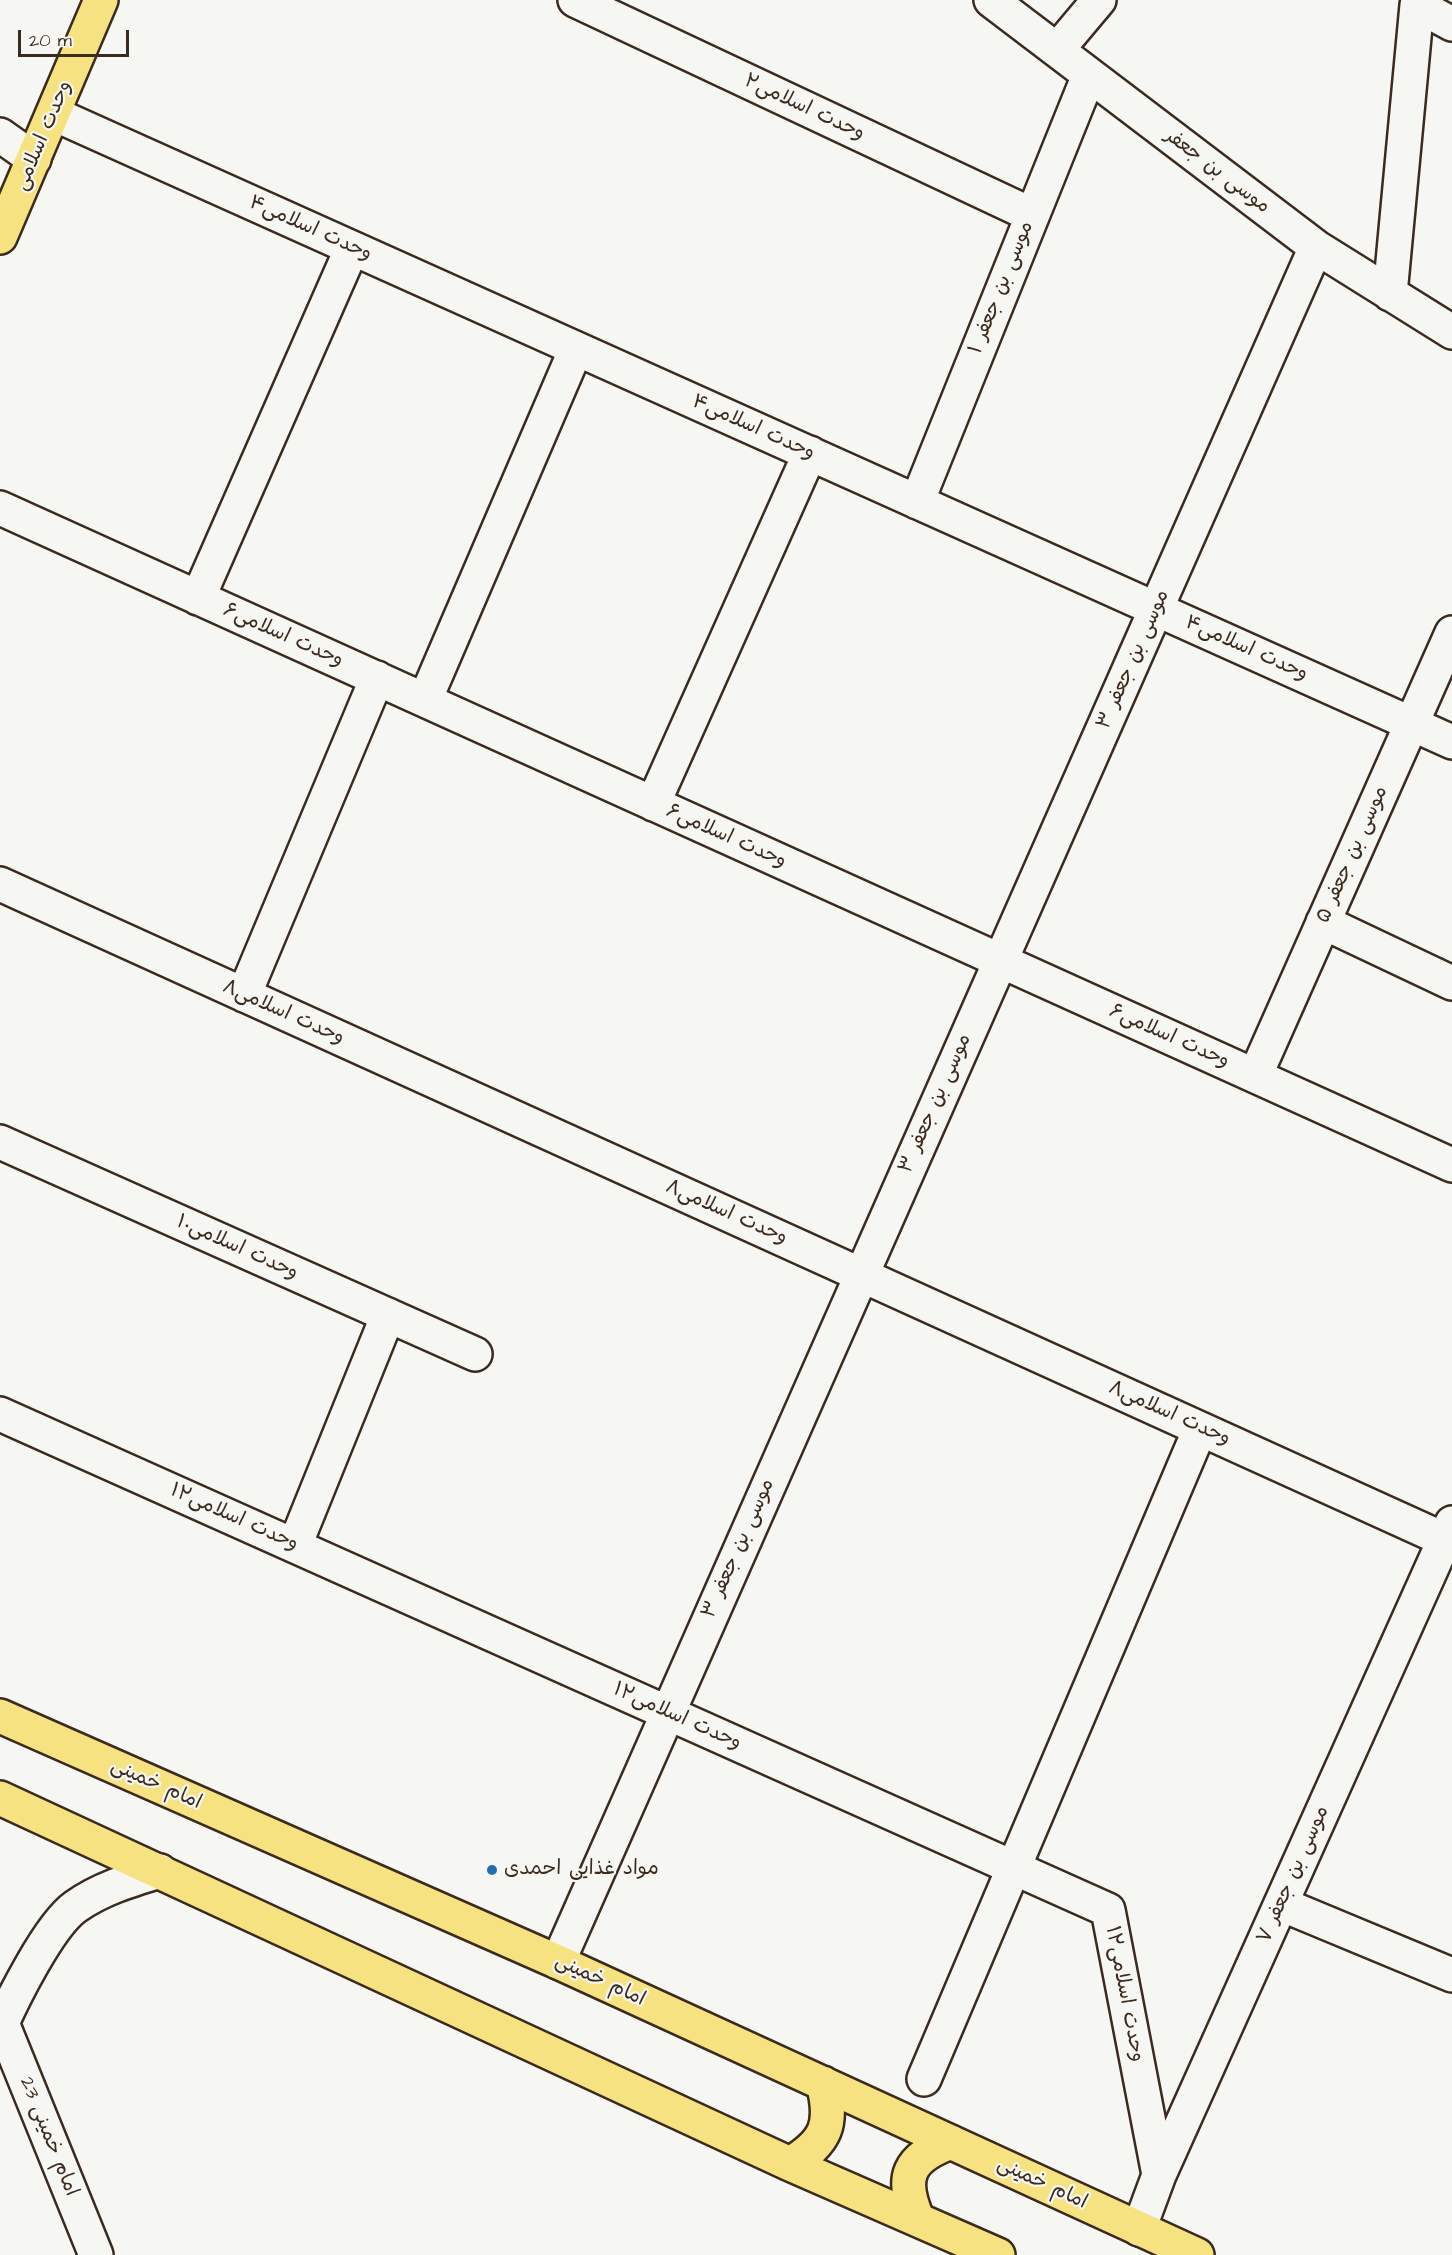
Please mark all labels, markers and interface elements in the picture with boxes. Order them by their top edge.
scale bar [21,18,132,56]
text: 20 m [29,28,72,53]
street label: وحدت اسلامی۲ [740,70,868,146]
street label: وحدت اسلامی [10,77,78,195]
street label: موسی بن جعفر [1160,125,1274,219]
street label: وحدت اسلامی۴ [245,191,375,267]
street label: موسی بن جعفر ۱ [964,218,1040,358]
street label: وحدت اسلامی۴ [688,390,818,466]
street label: موسی بن جعفر ۳ [1093,587,1175,733]
street label: وحدت اسلامی۶ [219,599,347,673]
street label: وحدت اسلامی۴ [1181,611,1311,687]
street label: موسی بن جعفر ۵ [1312,783,1394,927]
street label: وحدت اسلامی۶ [662,800,790,874]
street label: وحدت اسلامی۸ [218,975,348,1051]
street label: وحدت اسلامی۶ [1105,1000,1233,1074]
street label: موسی بن جعفر ۳ [895,1031,977,1177]
street label: وحدت اسلامی۸ [661,1175,791,1251]
street label: وحدت اسلامی۱۰ [172,1210,302,1286]
street label: وحدت اسلامی۸ [1104,1376,1234,1452]
street label: موسی بن جعفر ۳ [698,1476,780,1622]
street label: وحدت اسلامی۱۲ [166,1479,302,1557]
street label: وحدت اسلامی۱۲ [609,1678,745,1756]
street label: امام خمینی [107,1754,205,1816]
street label: موسی بن جعفر ۷ [1253,1803,1335,1947]
place label: مواد غذایی احمدی [504,1858,659,1882]
marker: مواد غذایی احمدی [485,1863,499,1877]
street label: وحدت اسلامی۱۲ [1099,1924,1149,2064]
street label: امام خمینی [551,1950,649,2012]
street label: امام خمینی 23 [13,2074,83,2200]
street label: امام خمینی [993,2153,1091,2215]

